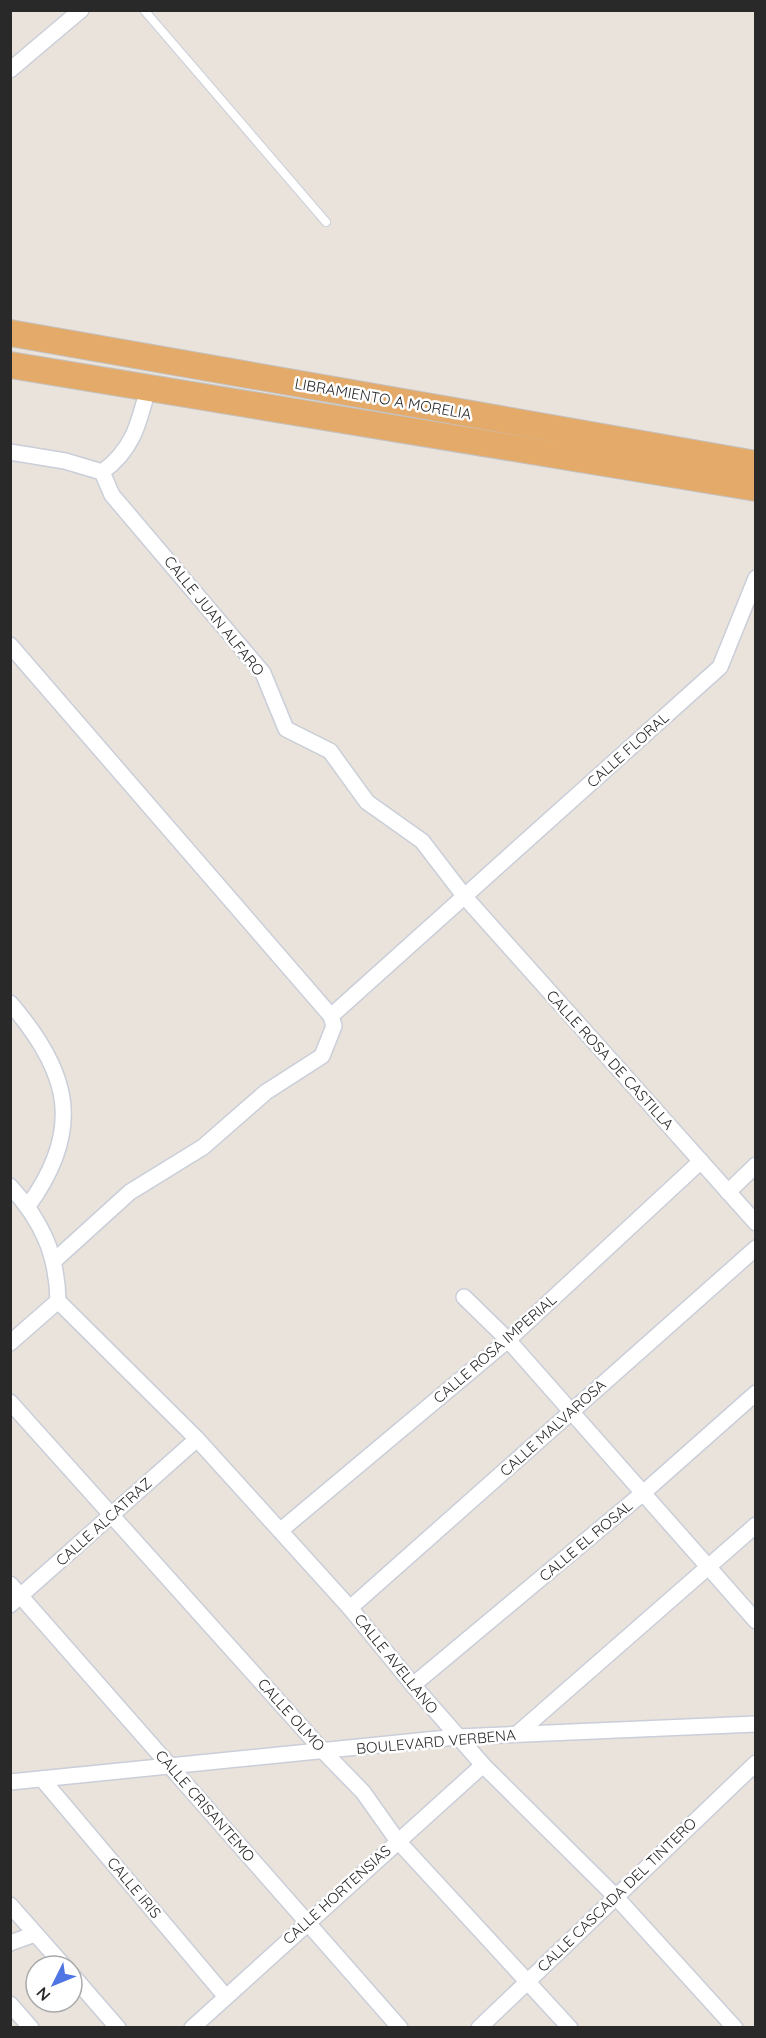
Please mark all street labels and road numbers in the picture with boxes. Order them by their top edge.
street label: LIBRAMIENTO A MORELIA [293,374,473,423]
street label: CALLE JUAN ALFARO [160,552,269,679]
street label: CALLE FLORAL [583,708,673,791]
street label: CALLE ROSA DE CASTILLA [543,986,678,1134]
street label: CALLE ROSA IMPERIAL [429,1290,560,1407]
street label: CALLE MALVAROSA [496,1375,610,1480]
street label: CALLE ALCATRAZ [52,1473,156,1570]
street label: CALLE EL ROSAL [535,1496,636,1585]
street label: CALLE AVELLANO [350,1610,442,1717]
street label: CALLE OLMO [254,1674,329,1755]
street label: BOULEVARD VERBENA [355,1725,517,1758]
street label: CALLE CRISANTEMO [152,1746,259,1866]
street label: CALLE CASCADA DEL TINTERO [533,1813,700,1976]
street label: CALLE HORTENSIAS [279,1841,395,1948]
street label: CALLE IRIS [103,1853,165,1922]

